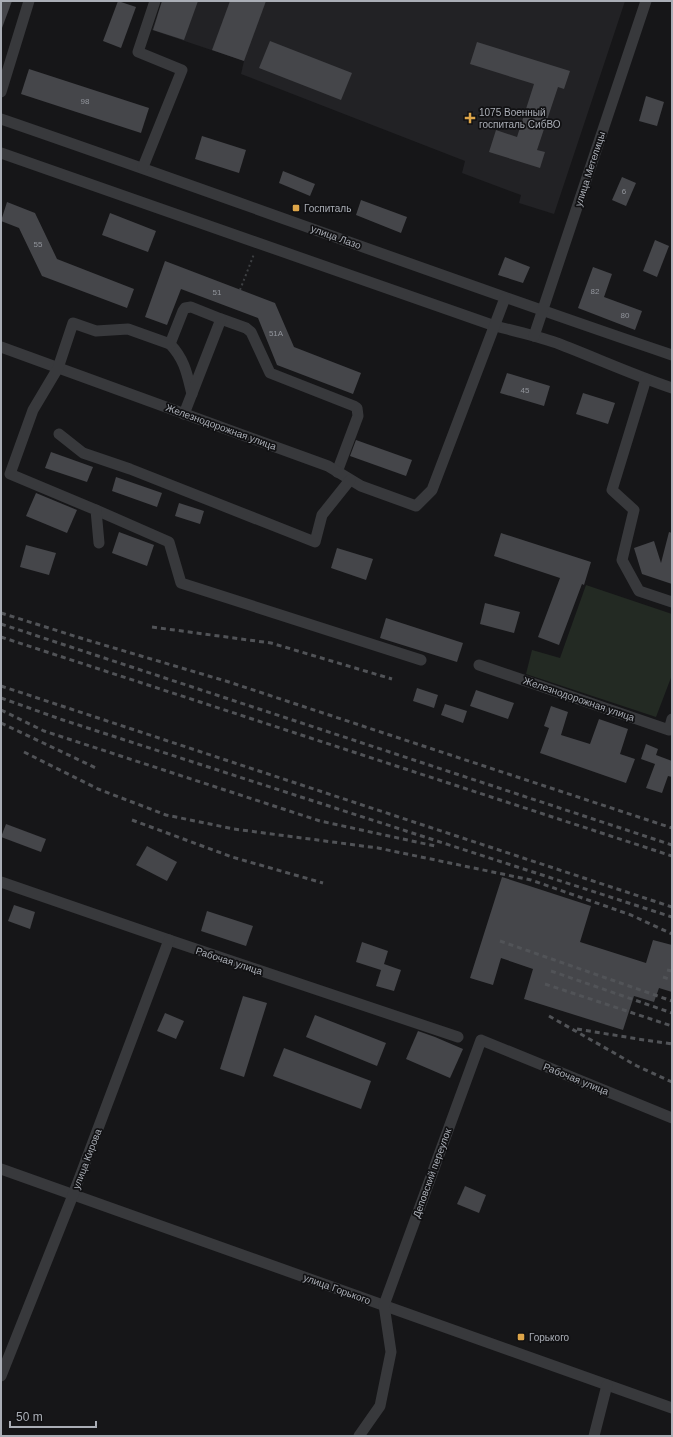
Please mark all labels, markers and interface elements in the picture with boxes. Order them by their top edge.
house number: 98 [81,97,90,106]
place label: 1075 Военный госпиталь СибВО [479,107,561,130]
marker: 1075 Военный госпиталь СибВО [464,112,476,124]
street label: улица Метелицы [573,130,607,208]
house number: 6 [622,187,627,196]
marker: Госпиталь [291,203,301,213]
place label: Госпиталь [304,203,351,214]
street label: улица Лазо [310,223,363,251]
house number: 55 [34,240,43,249]
house number: 82 [591,287,600,296]
house number: 51 [213,288,222,297]
house number: 80 [621,311,630,320]
house number: 51А [269,329,284,338]
house number: 45 [521,386,530,395]
street label: Железнодорожная улица [164,402,278,452]
street label: Железнодорожная улица [522,675,636,723]
street label: Рабочая улица [194,945,264,977]
street label: Рабочая улица [542,1061,611,1097]
street label: Деповский переулок [411,1126,454,1219]
street label: улица Кирова [70,1127,104,1191]
street label: улица Горького [302,1272,372,1306]
marker: Горького [516,1332,526,1342]
place label: Горького [529,1332,570,1343]
scale bar [10,1403,96,1429]
text: 50 m [16,1410,43,1424]

